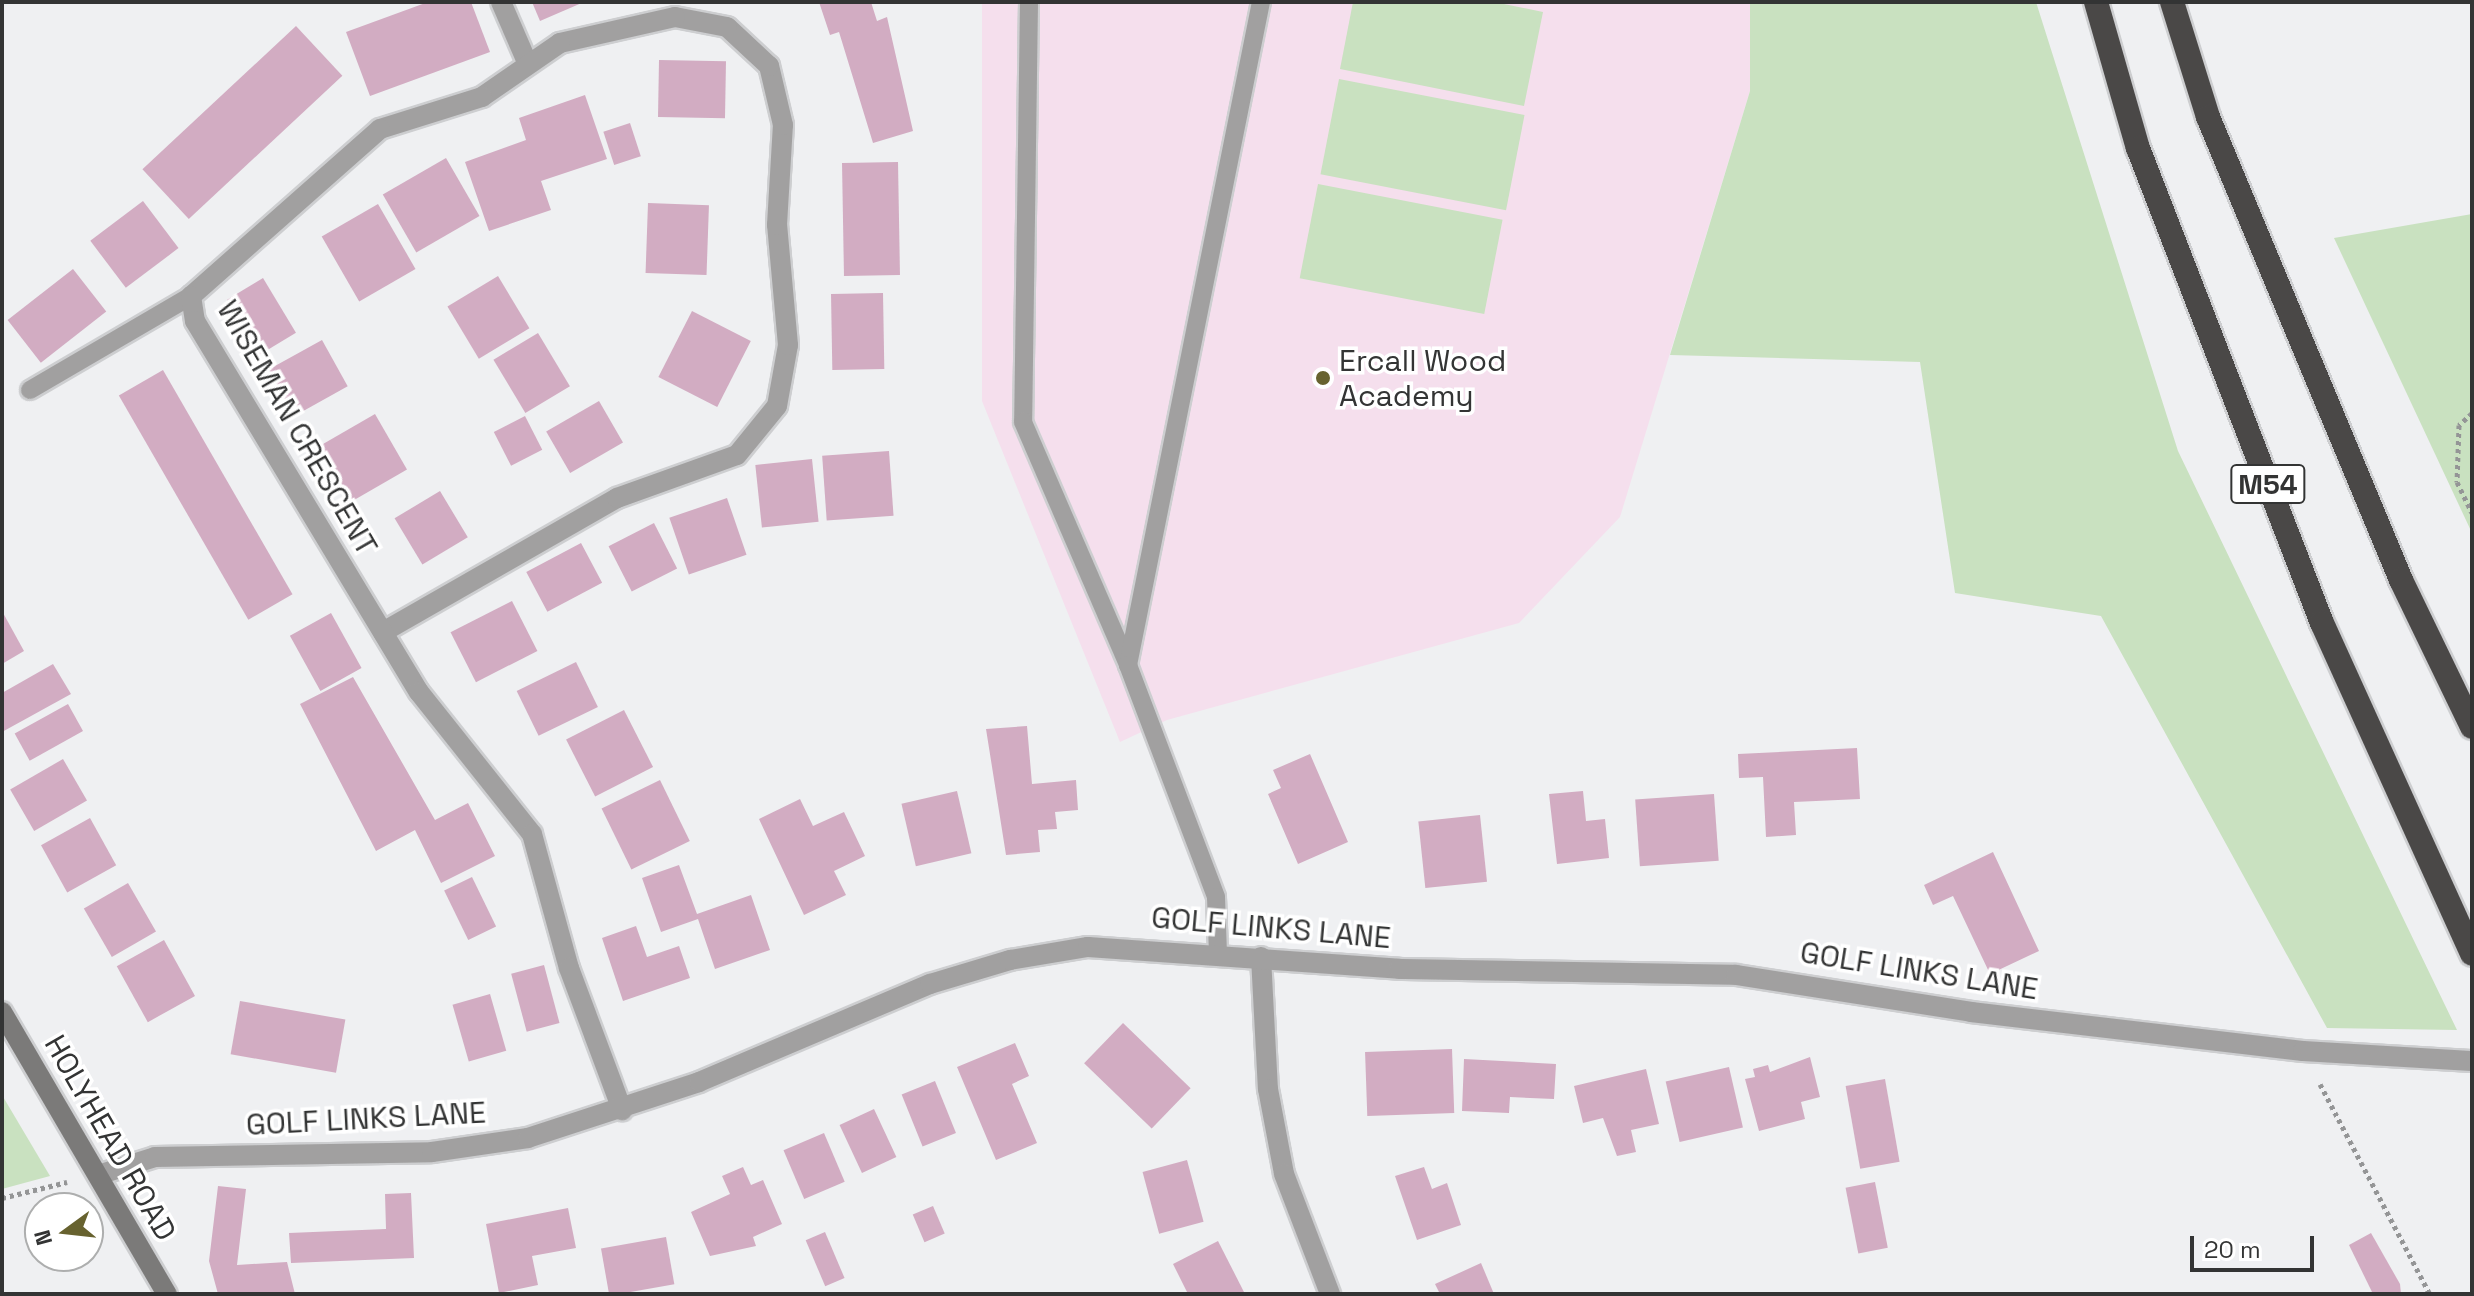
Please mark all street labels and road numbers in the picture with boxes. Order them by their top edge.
street label: WISEMAN CRESCENT [209,294,385,562]
road number: M54 [2230,460,2306,508]
street label: GOLF LINKS LANE [1150,900,1392,956]
street label: GOLF LINKS LANE [1798,934,2040,1008]
street label: HOLYHEAD ROAD [37,1029,183,1247]
street label: GOLF LINKS LANE [245,1095,487,1143]

